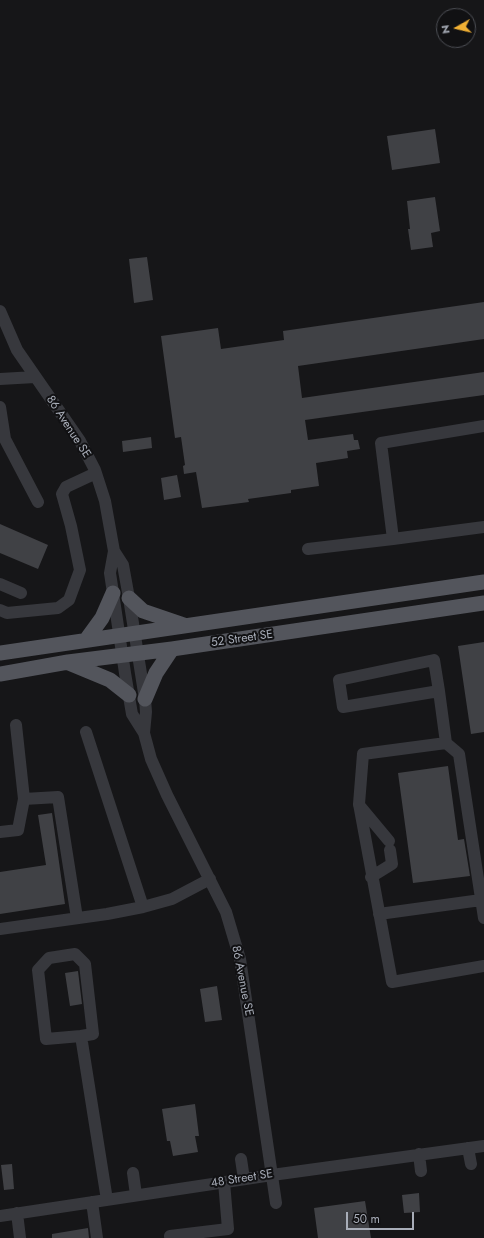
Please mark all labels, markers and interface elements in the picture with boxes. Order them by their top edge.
north arrow [436,8,476,48]
text: N [437,24,454,35]
street label: 86 Avenue SE [43,393,93,461]
street label: 52 Street SE [210,628,274,650]
street label: 86 Avenue SE [228,945,256,1017]
street label: 48 Street SE [210,1167,274,1191]
scale bar [348,1204,416,1230]
text: 50 m [353,1210,380,1228]

